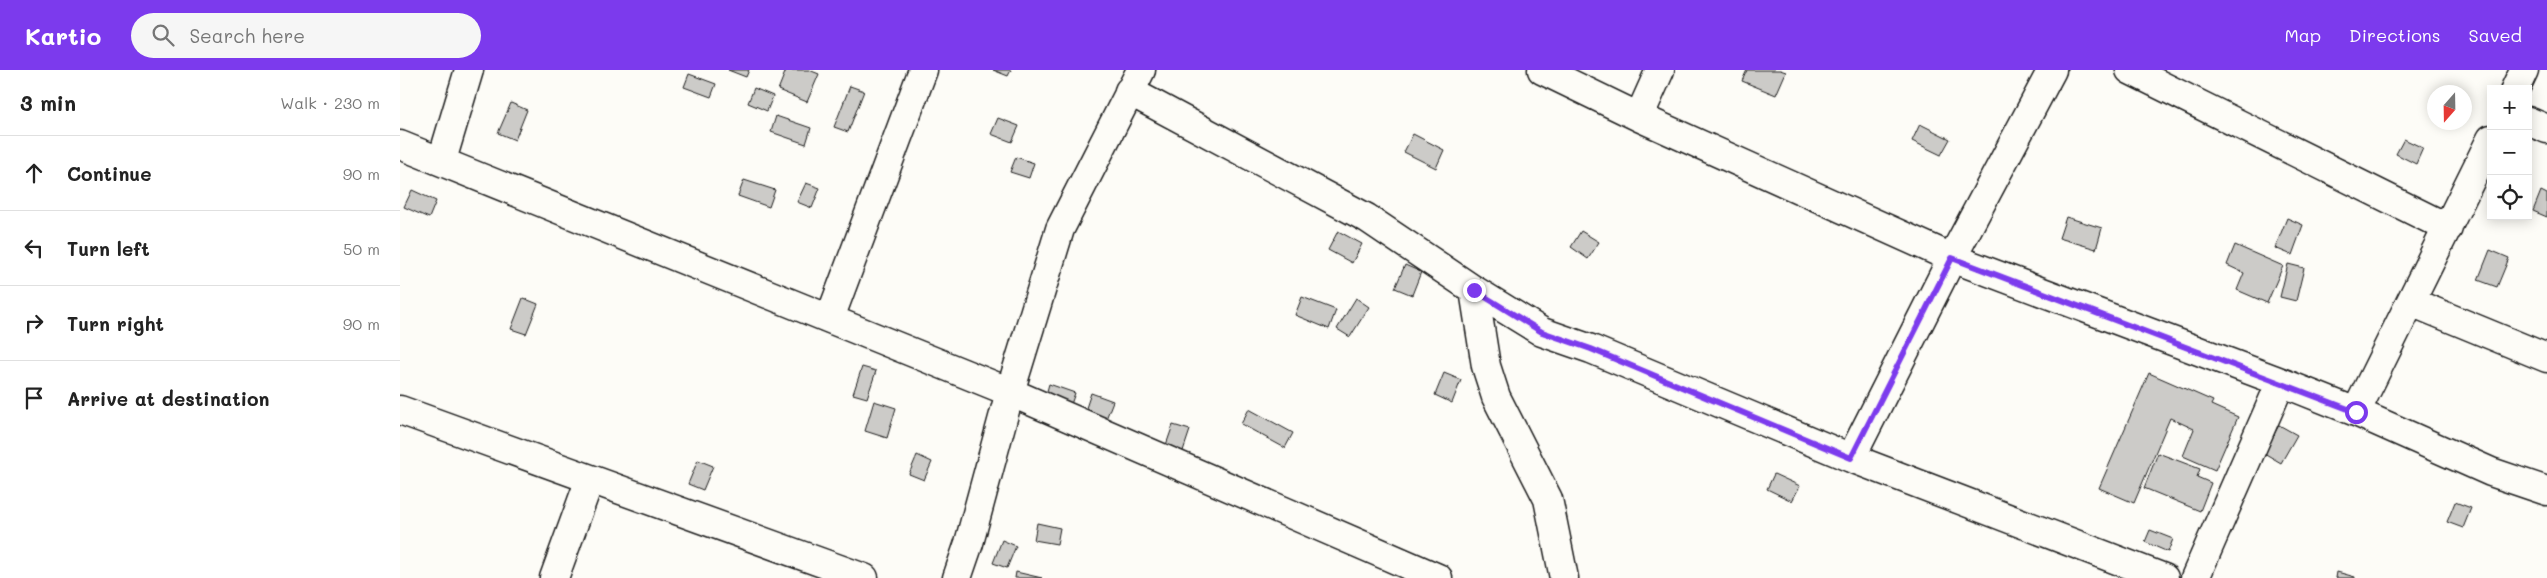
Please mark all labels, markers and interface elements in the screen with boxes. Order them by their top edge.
search box [131,13,481,58]
text: Kartio [25,20,101,51]
icon: search [149,21,177,49]
text: Search here [189,23,305,48]
text: Map [2284,23,2321,47]
text: Directions [2349,23,2441,47]
text: Saved [2469,23,2522,47]
north arrow [2427,85,2472,130]
map controls [2487,85,2532,220]
button: + [2487,85,2532,130]
text: 3 min [20,89,76,116]
text: Walk · 230 m [280,92,380,113]
button: − [2487,130,2532,175]
icon: ahead [20,159,48,187]
text: Continue [67,161,152,186]
text: 90 m [343,163,380,184]
button: locate [2487,175,2532,220]
icon: left [20,234,48,262]
text: Turn left [67,236,150,261]
text: 50 m [343,238,380,259]
route end [1463,279,1486,302]
icon: right [20,309,48,337]
text: Turn right [67,311,164,336]
text: 90 m [343,313,380,334]
icon: arrive [20,384,48,412]
text: Arrive at destination [67,386,270,411]
route start [2345,401,2368,424]

